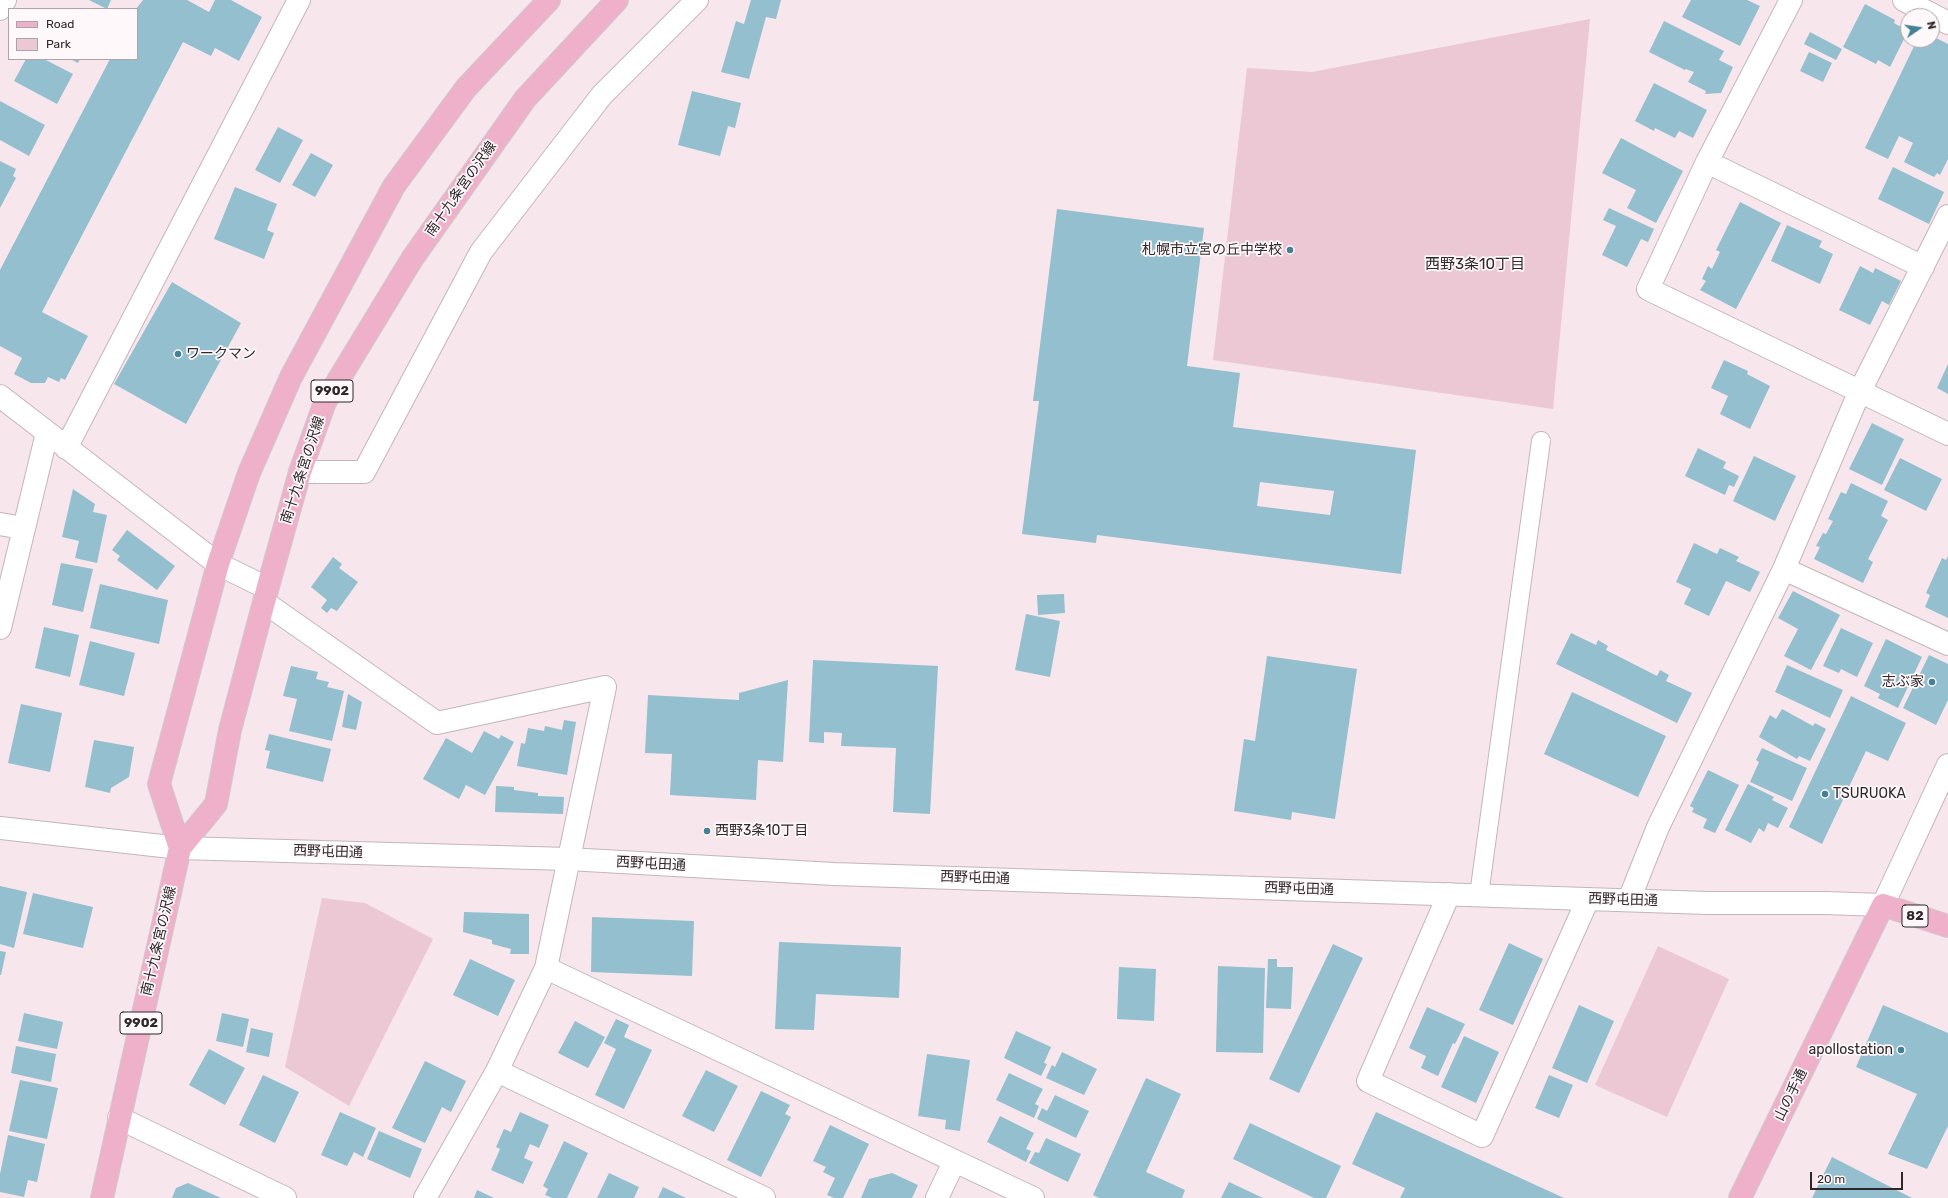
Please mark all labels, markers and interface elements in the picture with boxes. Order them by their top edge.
legend [8,8,138,60]
north arrow [1900,8,1940,48]
text: Road [46,17,74,31]
text: N [1924,20,1938,31]
text: Park [46,37,71,51]
street label: 南十九条宮の沢線 [422,138,500,240]
place label: 札幌市立宮の丘中学校 [1142,242,1282,258]
marker: 札幌市立宮の丘中学校 [1285,245,1295,255]
district label: 西野3条10丁目 [1425,256,1525,274]
place label: ワークマン [186,346,256,362]
marker: ワークマン [173,349,183,359]
road number: 9902 [311,380,353,402]
street label: 南十九条宮の沢線 [278,414,328,526]
place label: 志ぶ家 [1882,674,1924,690]
marker: 志ぶ家 [1927,677,1937,687]
place label: TSURUOKA [1833,786,1906,802]
marker: TSURUOKA [1820,789,1830,799]
place label: 西野3条10丁目 [715,823,808,839]
marker: 西野3条10丁目 [702,826,712,836]
street label: 西野屯田通 [293,842,363,862]
street label: 西野屯田通 [616,854,686,874]
street label: 西野屯田通 [940,868,1010,888]
street label: 西野屯田通 [1264,879,1334,899]
street label: 南十九条宮の沢線 [138,885,180,997]
street label: 西野屯田通 [1588,890,1658,910]
road number: 82 [1902,905,1928,927]
road number: 9902 [120,1012,162,1034]
place label: apollostation [1808,1042,1893,1058]
marker: apollostation [1896,1045,1906,1055]
street label: 山の手通 [1771,1066,1811,1124]
scale bar [1812,1164,1905,1190]
text: 20 m [1817,1172,1845,1186]

